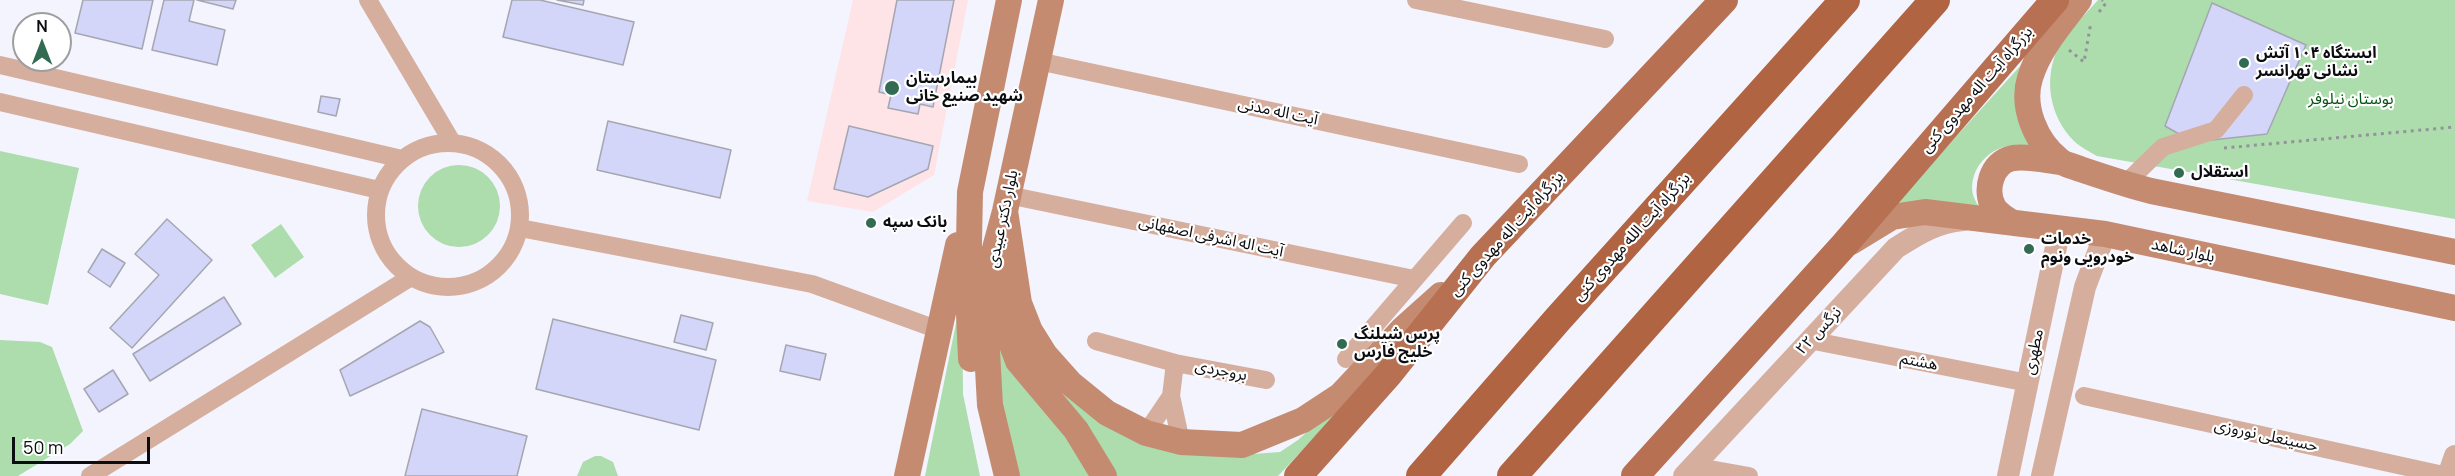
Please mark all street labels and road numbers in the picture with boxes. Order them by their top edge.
street label: بزرگراه آیت اله مهدوی کنی [1917,23,2037,157]
street label: آیت اله مدنی [1236,94,1320,130]
street label: بلوار دکتر عبیدی [983,168,1023,270]
street label: بزرگراه آیت اله مهدوی کنی [1446,168,1568,300]
street label: بزرگراه آیت الله مهدوی کنی [1569,169,1695,305]
street label: آیت اله اشرفی اصفهانی [1137,212,1285,262]
street label: بلوار شاهد [2149,235,2217,267]
street label: نرگس ۲۲ [1792,303,1846,359]
street label: مطهری [2020,327,2048,377]
street label: هشتم [1899,349,1939,375]
street label: بروجردی [1193,357,1249,385]
street label: حسینعلی نوروزی [2212,416,2320,456]

